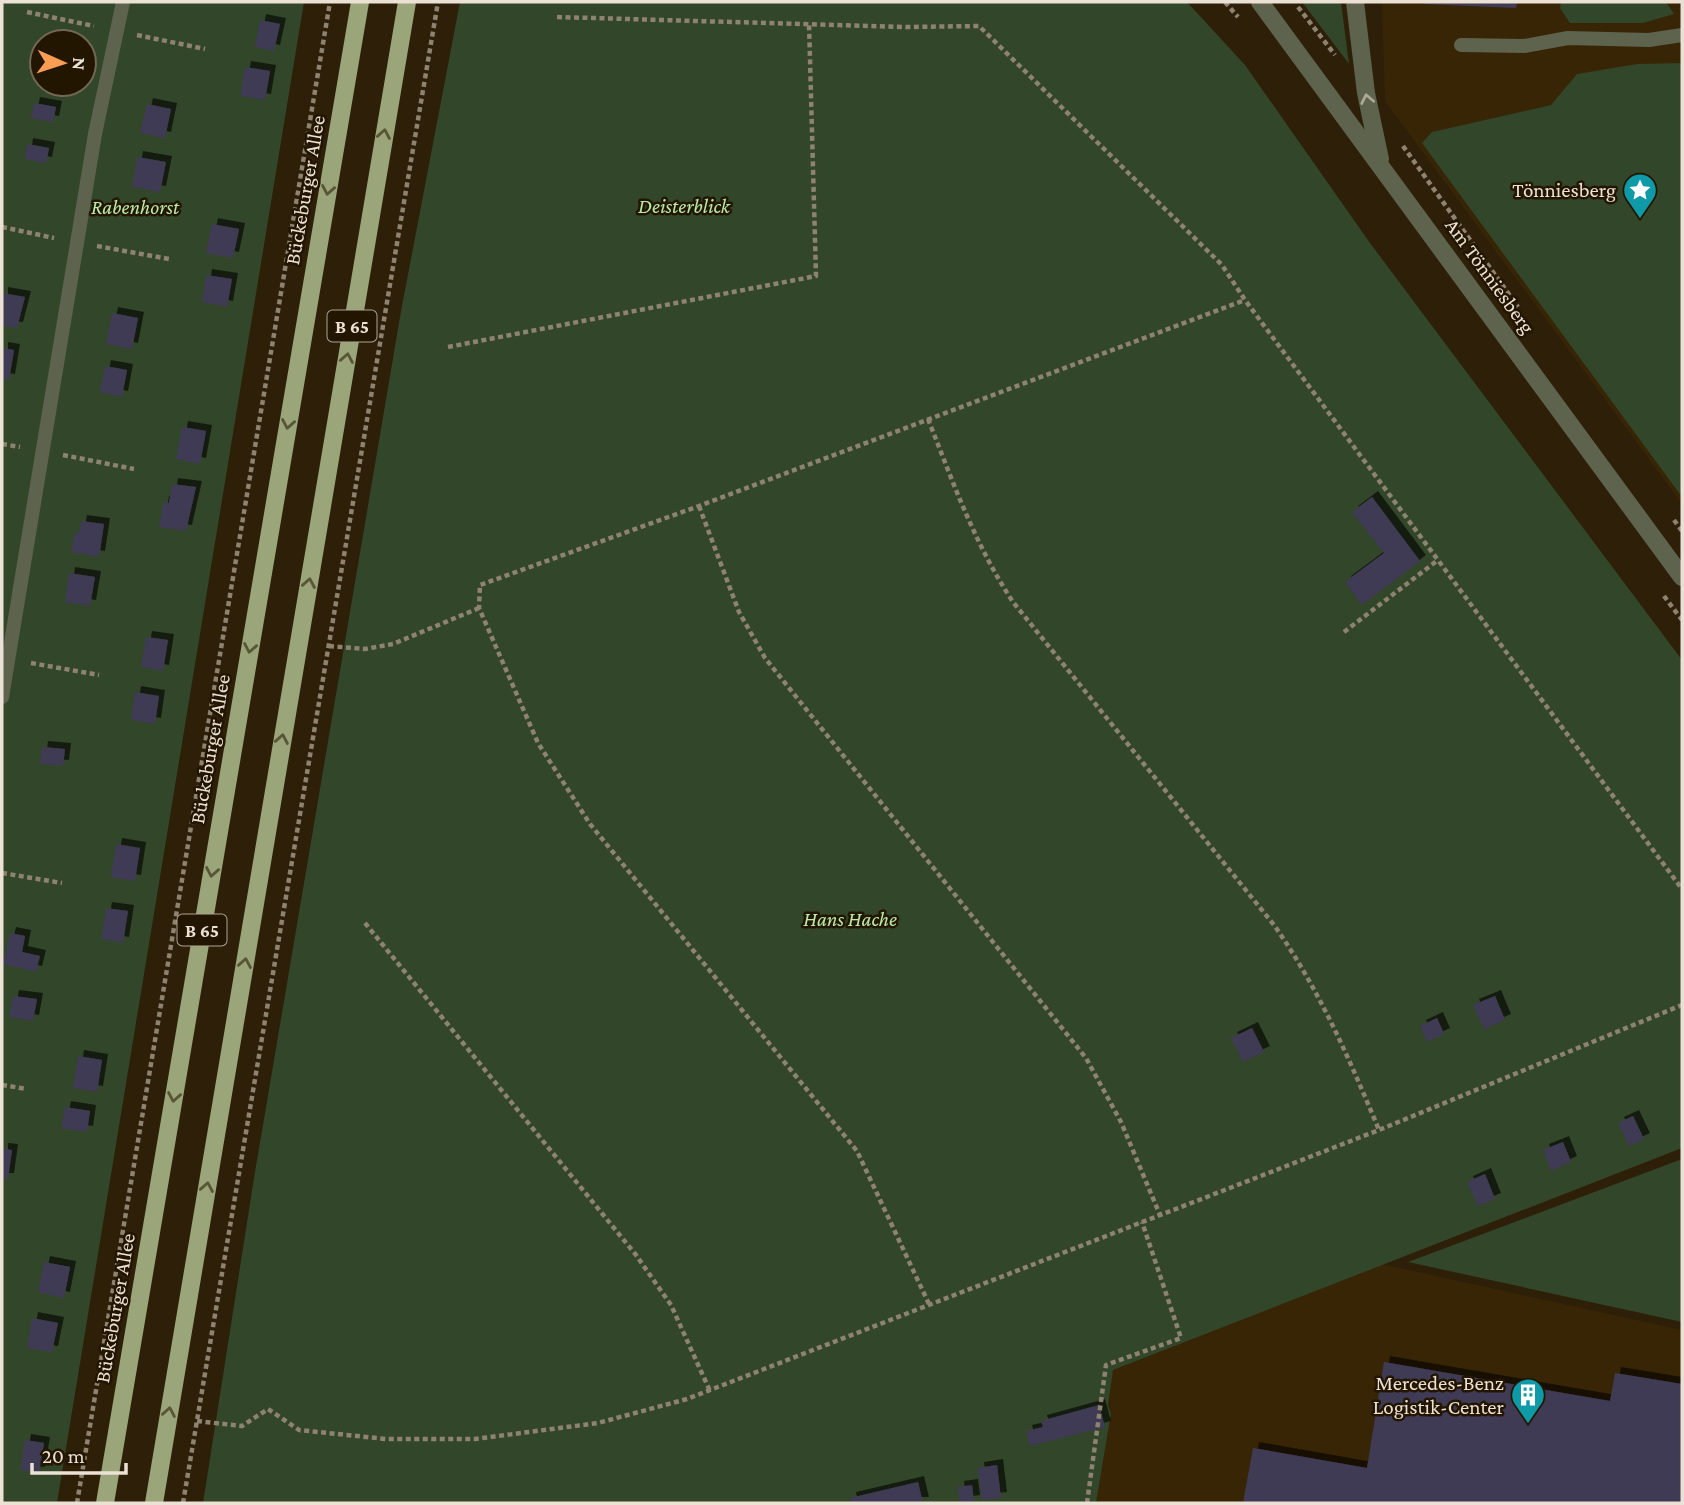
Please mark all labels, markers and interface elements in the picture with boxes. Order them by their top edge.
north arrow [28,28,98,98]
text: N [69,57,90,71]
one-way arrow [1361,93,1376,105]
street label: Bückeburger Allee [280,113,330,267]
one-way arrow [376,128,391,140]
place icon: Tönniesberg [1621,171,1659,220]
place label: Tönniesberg [1512,178,1616,202]
one-way arrow [321,184,336,196]
park label: Deisterblick [638,194,731,218]
park label: Rabenhorst [91,195,180,219]
street label: Am Tönniesberg [1440,214,1540,338]
road number: B 65 [328,310,376,342]
one-way arrow [339,352,354,364]
one-way arrow [281,418,296,430]
one-way arrow [301,577,316,589]
one-way arrow [243,642,258,654]
street label: Bückeburger Allee [185,672,235,826]
one-way arrow [274,733,289,745]
one-way arrow [205,866,220,878]
park label: Hans Hache [803,907,897,931]
road number: B 65 [178,914,227,946]
one-way arrow [237,957,252,969]
one-way arrow [167,1091,182,1103]
one-way arrow [199,1182,214,1193]
street label: Bückeburger Allee [90,1231,140,1385]
place label: Mercedes-Benz Logistik-Center [1373,1371,1505,1419]
building icon: Mercedes-Benz Logistik-Center [1509,1376,1547,1425]
one-way arrow [161,1406,176,1418]
scale bar [32,1432,126,1476]
text: 20 m [42,1444,85,1468]

